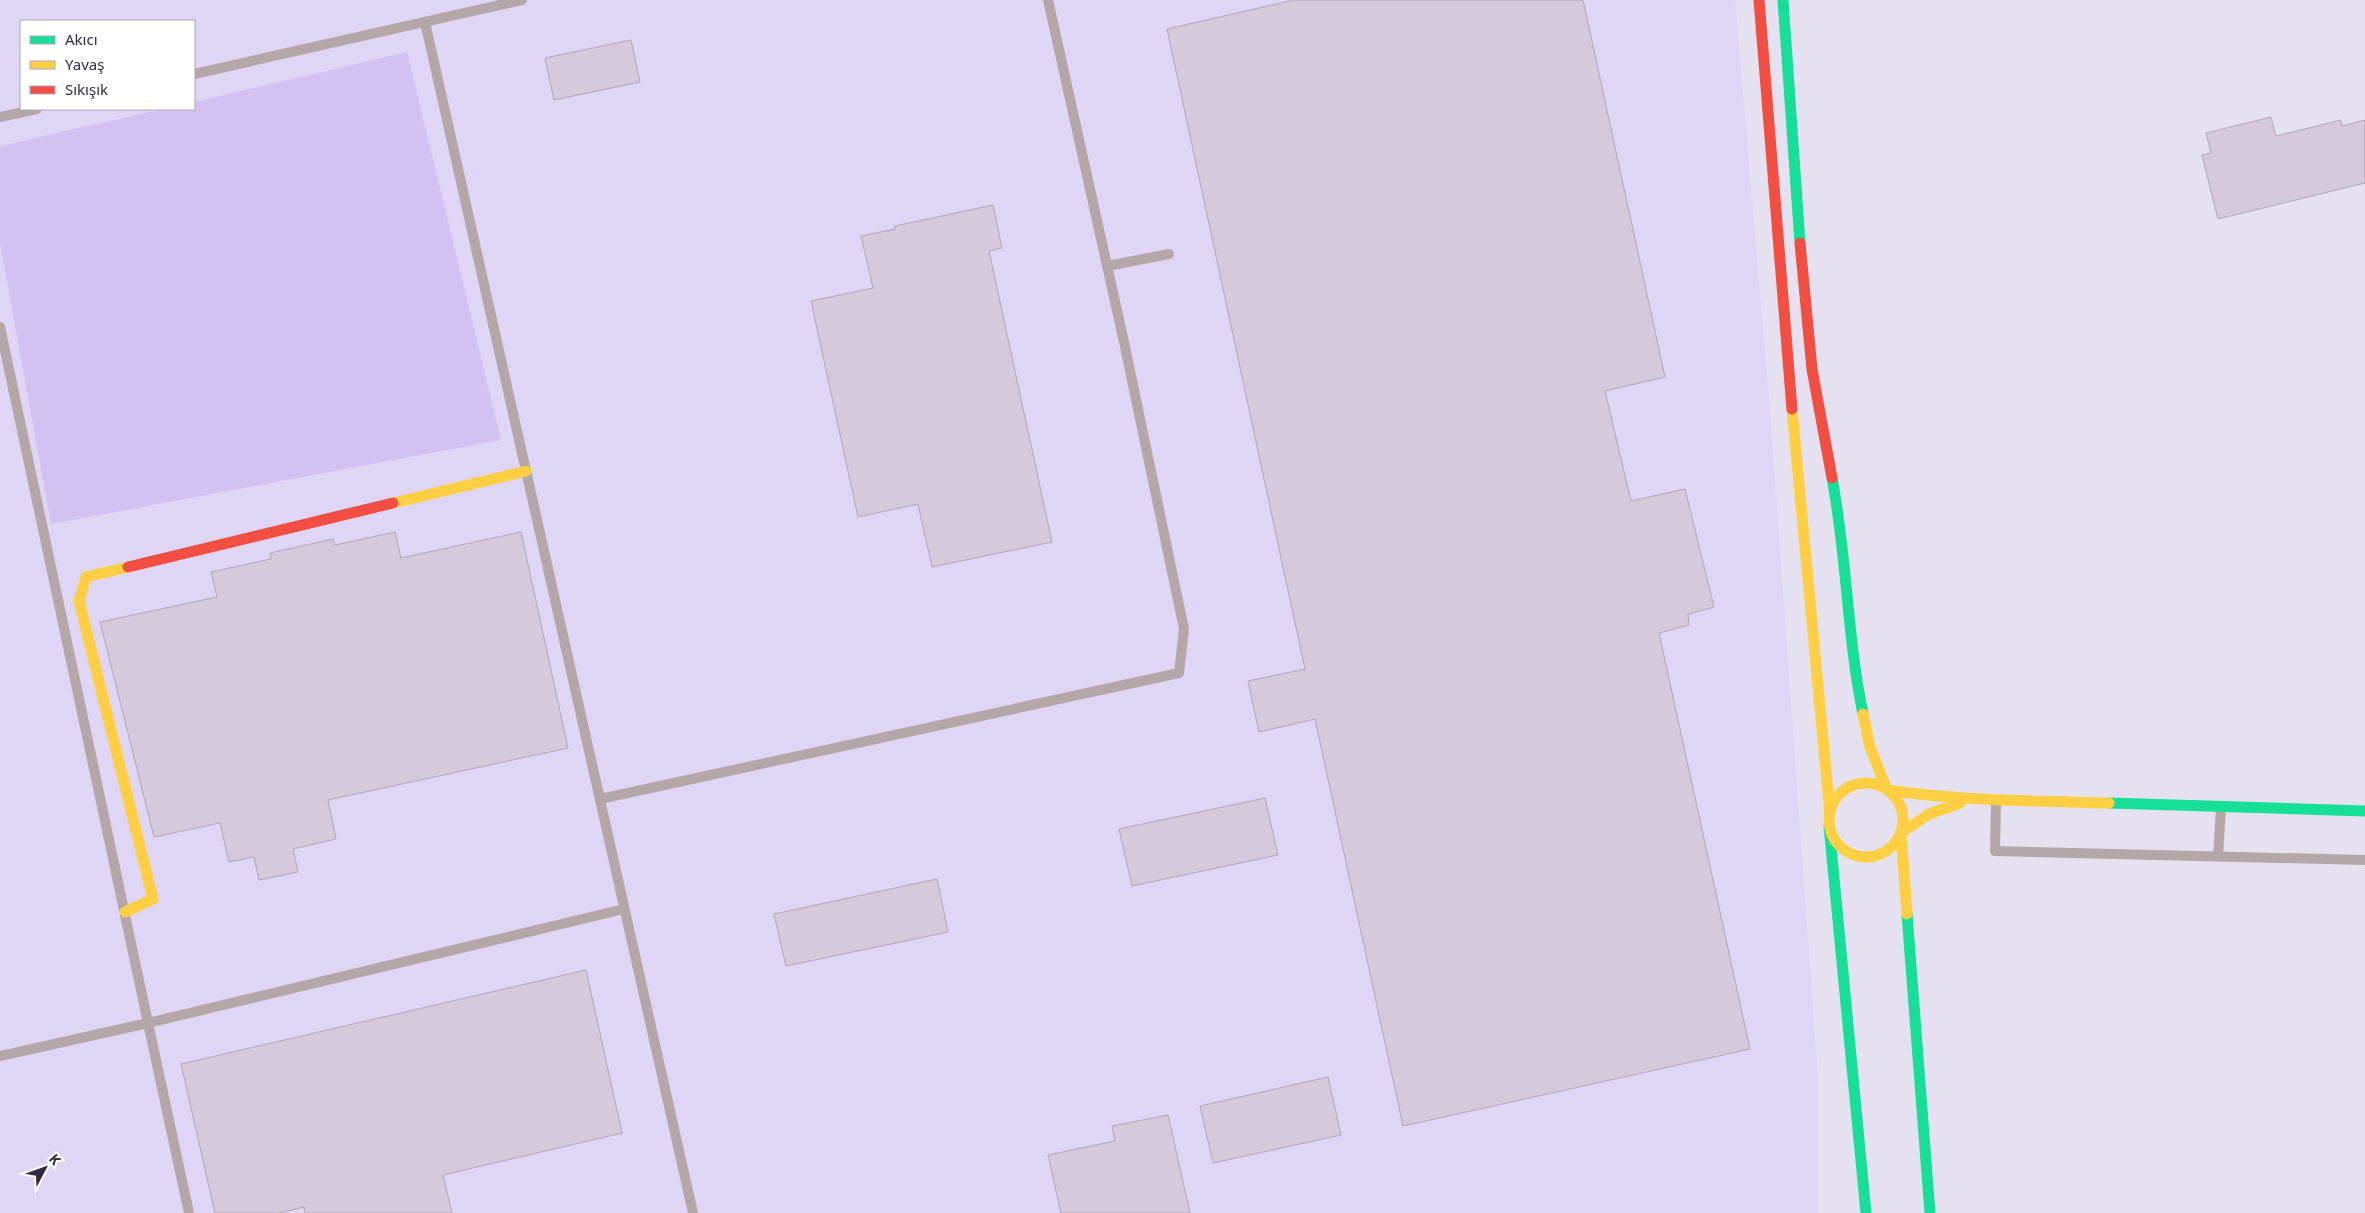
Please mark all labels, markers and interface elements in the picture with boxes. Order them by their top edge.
legend [20,20,195,110]
text: Akıcı [65,29,98,49]
text: Yavaş [65,54,104,74]
text: Sıkışık [65,79,108,99]
north arrow [20,1143,70,1193]
text: K [45,1149,66,1169]

